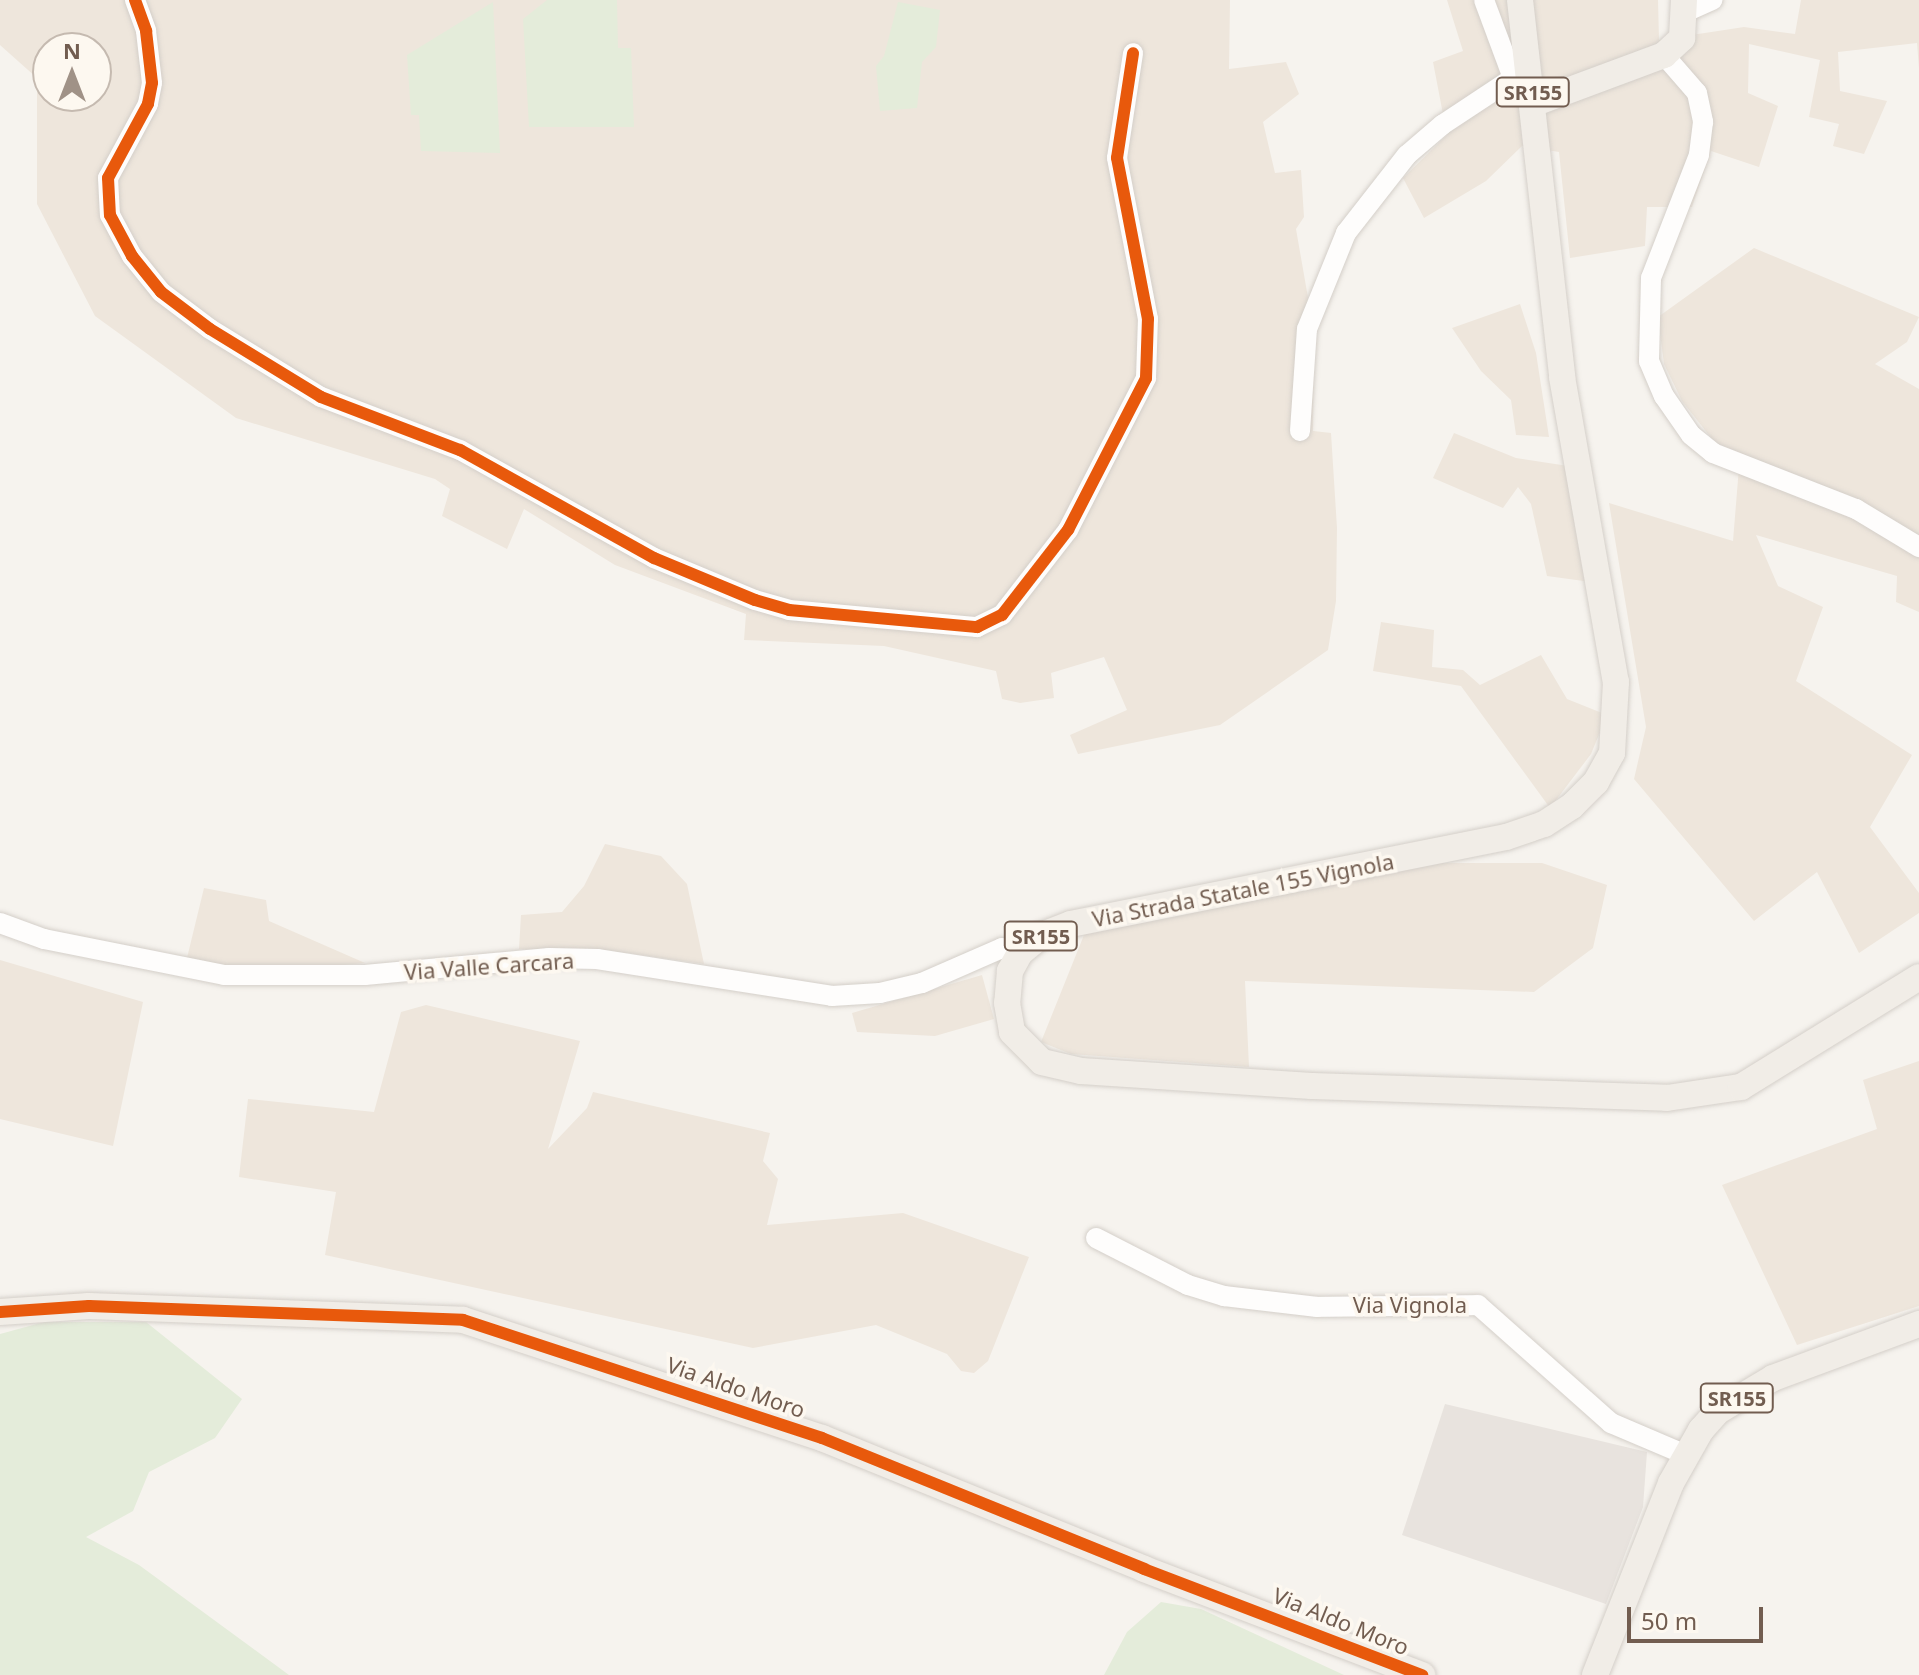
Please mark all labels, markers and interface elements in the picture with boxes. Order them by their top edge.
north arrow [32,32,112,112]
text: N [63,35,81,65]
road number: SR155 [1495,76,1571,108]
street label: Via Strada Statale 155 Vignola [1090,848,1396,932]
road number: SR155 [1003,920,1079,952]
street label: Via Valle Carcara [403,947,575,985]
street label: Via Vignola [1353,1292,1467,1318]
street label: Via Aldo Moro [663,1351,809,1423]
road number: SR155 [1699,1382,1775,1414]
street label: Via Aldo Moro [1269,1582,1413,1660]
scale bar [1631,1591,1767,1641]
text: 50 m [1641,1604,1697,1637]

